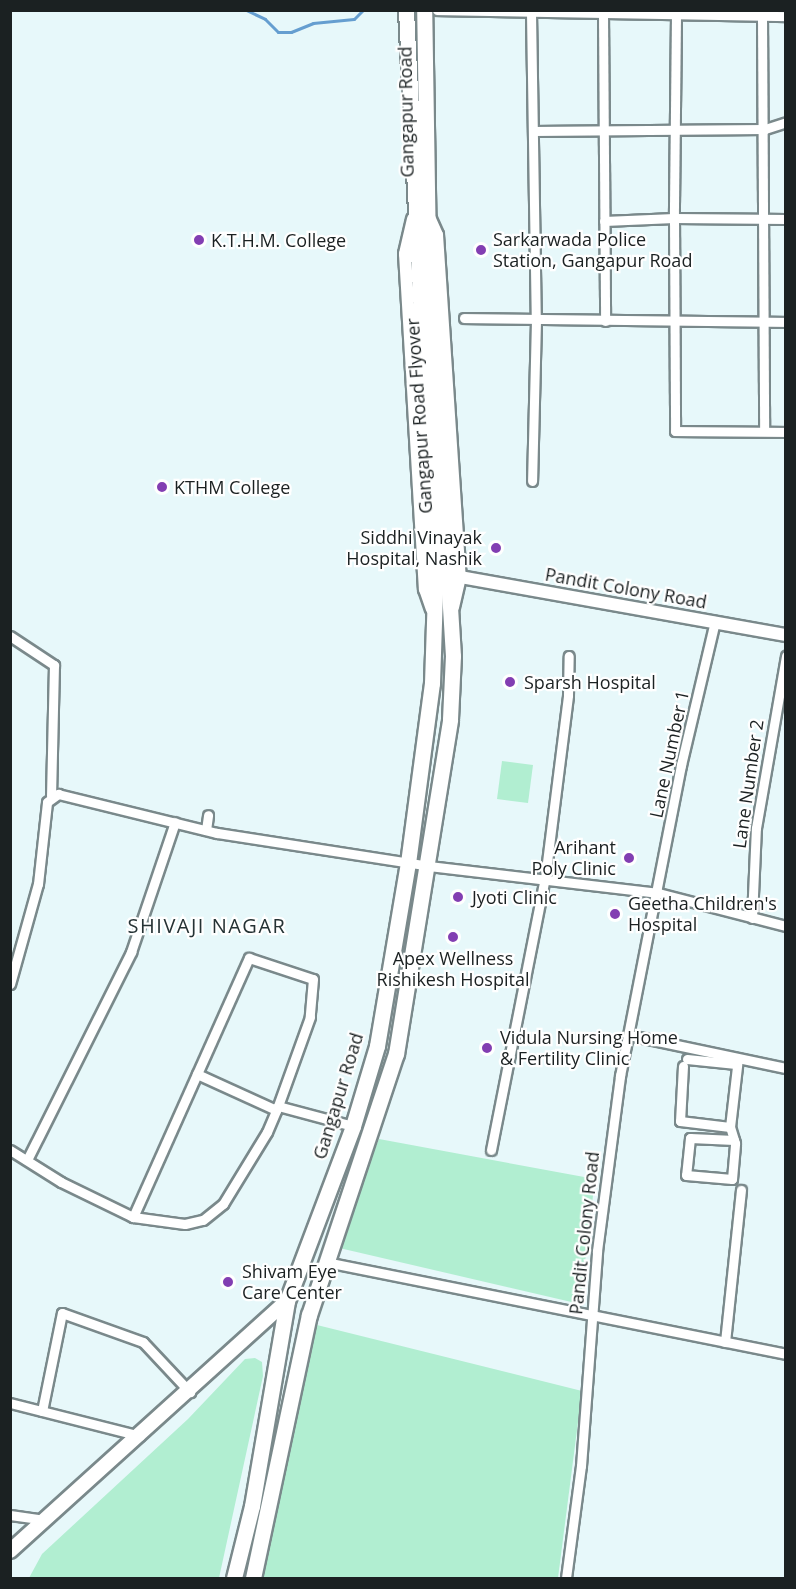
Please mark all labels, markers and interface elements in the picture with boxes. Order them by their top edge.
street label: Gangapur Road [394,46,418,178]
place label: K.T.H.M. College [211,229,346,251]
place label: Sarkarwada Police Station, Gangapur Road [493,229,692,272]
marker: K.T.H.M. College [192,233,206,247]
marker: Sarkarwada Police Station, Gangapur Road [474,243,488,257]
street label: Gangapur Road Flyover [401,318,437,514]
place label: KTHM College [174,476,290,498]
marker: KTHM College [155,480,169,494]
place label: Siddhi Vinayak Hospital, Nashik [346,527,482,570]
marker: Siddhi Vinayak Hospital, Nashik [487,539,505,557]
street label: Pandit Colony Road [543,563,709,613]
place label: Sparsh Hospital [524,671,656,693]
marker: Sparsh Hospital [501,673,519,691]
street label: Lane Number 1 [645,688,693,820]
street label: Lane Number 2 [728,718,768,850]
place label: Arihant Poly Clinic [531,837,616,880]
marker: Arihant Poly Clinic [620,849,638,867]
place label: Jyoti Clinic [472,886,557,908]
marker: Jyoti Clinic [449,888,467,906]
place label: Geetha Children's Hospital [628,893,777,936]
marker: Geetha Children's Hospital [606,905,624,923]
district label: SHIVAJI NAGAR [128,913,286,937]
marker: Apex Wellness Rishikesh Hospital [444,928,462,946]
place label: Apex Wellness Rishikesh Hospital [377,948,529,990]
place label: Vidula Nursing Home & Fertility Clinic [500,1027,678,1070]
street label: Gangapur Road [309,1030,367,1162]
marker: Vidula Nursing Home & Fertility Clinic [478,1039,496,1057]
street label: Pandit Colony Road [565,1150,603,1316]
place label: Shivam Eye Care Center [242,1261,342,1304]
marker: Shivam Eye Care Center [219,1273,237,1291]

